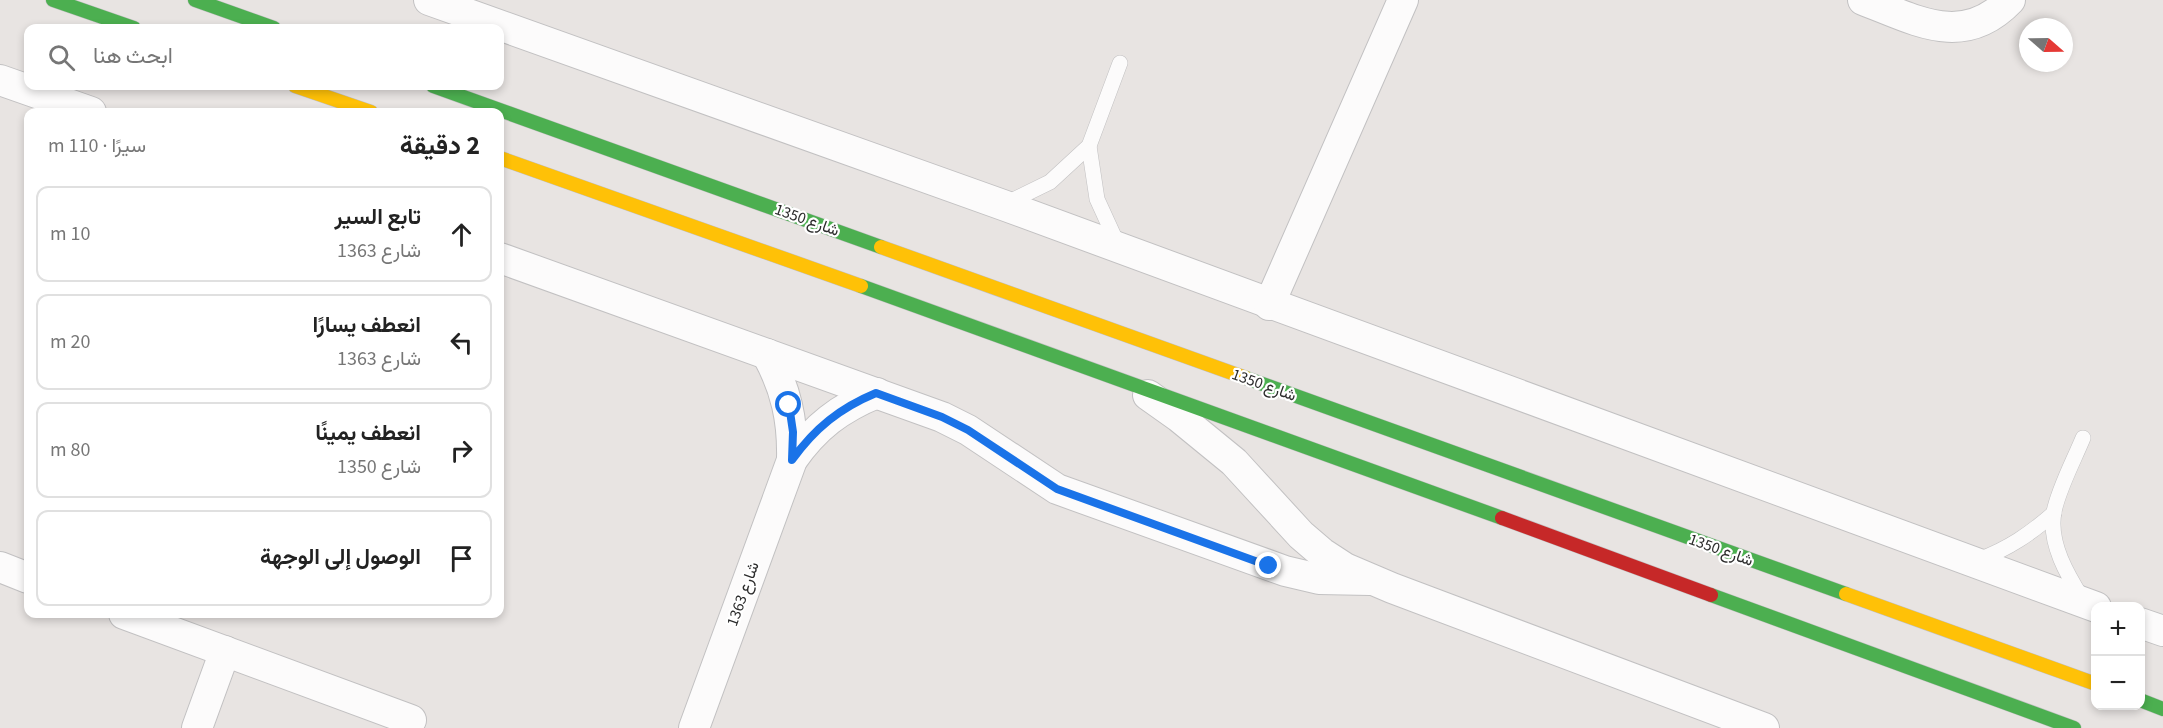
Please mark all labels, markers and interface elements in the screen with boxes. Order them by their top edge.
north arrow [2019,18,2073,72]
search box [24,24,504,90]
text: ابحث هنا [93,40,173,72]
icon: search [45,41,78,74]
text: 2 دقيقة [400,127,480,164]
text: سيرًا · 110 m [48,132,146,160]
street label: شارع 1350 [772,198,842,242]
text: تابع السير [335,201,421,233]
icon: ahead [445,218,478,251]
text: 10 m [50,220,90,248]
text: شارع 1363 [337,237,421,265]
text: انعطف يسارًا [312,309,421,341]
icon: left [445,326,478,359]
text: 20 m [50,328,90,356]
text: شارع 1363 [337,345,421,373]
street label: شارع 1350 [1229,363,1299,407]
route start [775,391,801,417]
text: انعطف يمينًا [315,417,421,449]
icon: right [445,434,478,467]
text: 80 m [50,436,90,464]
text: شارع 1350 [337,453,421,481]
street label: شارع 1350 [1686,528,1756,572]
text: الوصول إلى الوجهة [260,541,421,573]
icon: arrive [445,542,478,575]
route end [1255,552,1281,578]
street label: شارع 1363 [721,559,765,629]
map controls [2091,602,2145,710]
button: + [2091,602,2145,656]
button: − [2091,656,2145,710]

